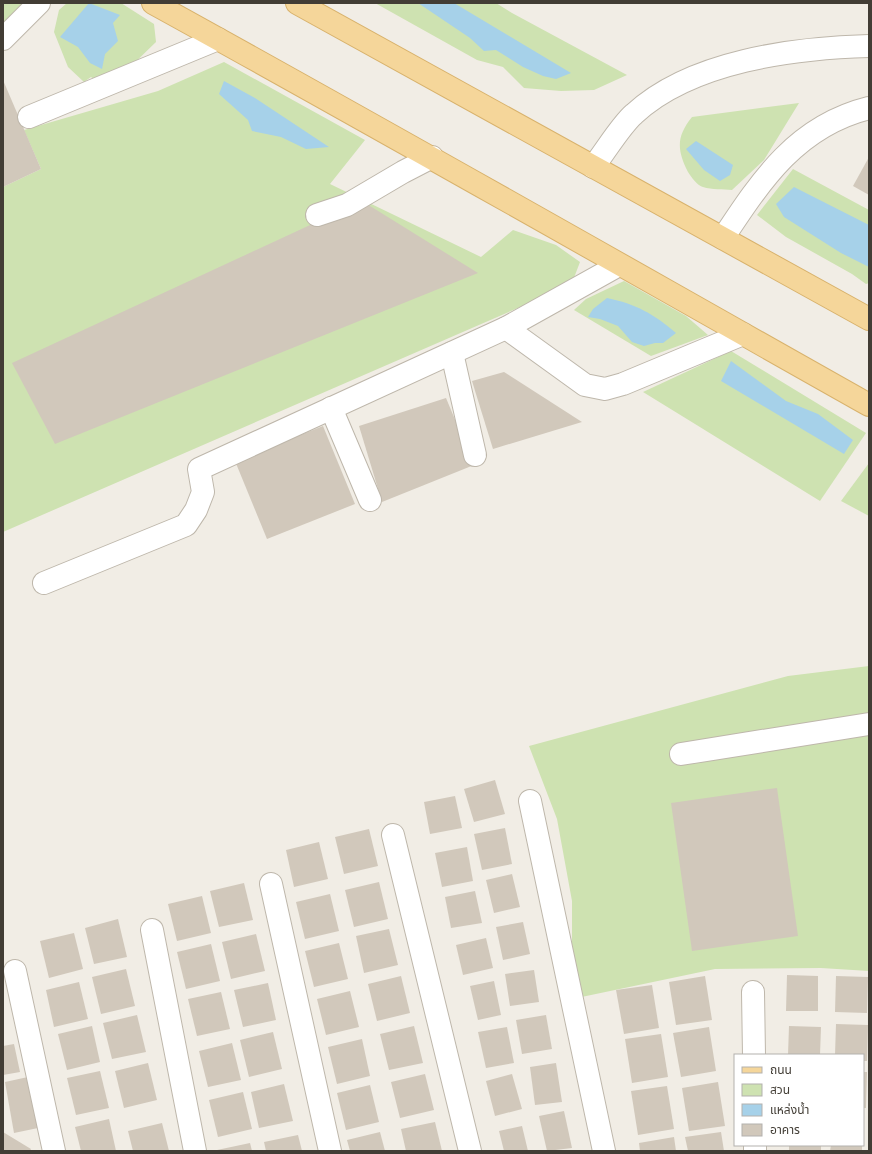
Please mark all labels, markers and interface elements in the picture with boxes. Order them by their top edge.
legend [734,1054,864,1146]
text: ถนน [770,1063,792,1077]
text: สวน [770,1083,790,1097]
text: แหล่งน้ำ [770,1101,809,1117]
text: อาคาร [770,1123,800,1137]

